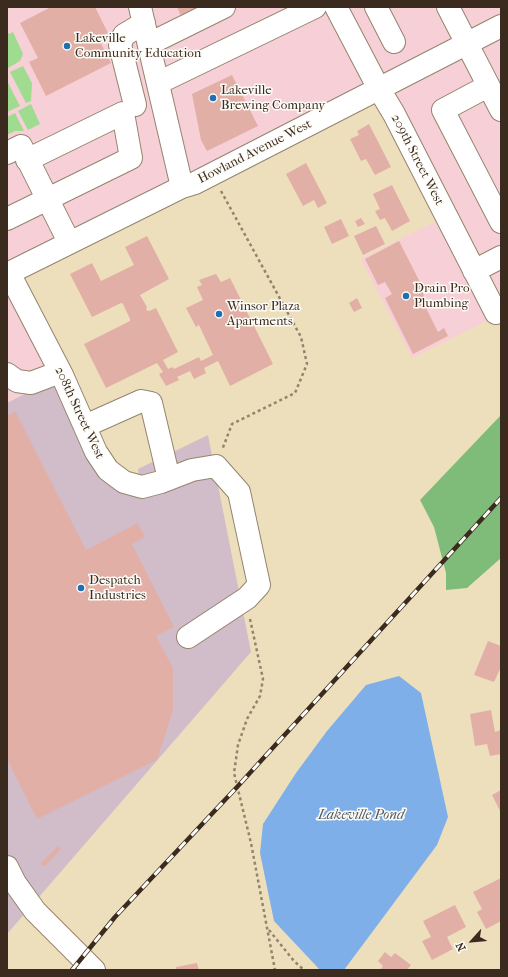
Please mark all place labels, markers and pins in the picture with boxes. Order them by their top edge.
place label: Lakeville Community Education [75,31,201,62]
marker: Lakeville Community Education [62,41,72,51]
place label: Lakeville Brewing Company [221,83,325,114]
marker: Lakeville Brewing Company [208,93,218,103]
place label: Drain Pro Plumbing [414,281,470,312]
marker: Drain Pro Plumbing [401,291,411,301]
place label: Winsor Plaza Apartments [227,299,300,330]
marker: Winsor Plaza Apartments [214,309,224,319]
place label: Despatch Industries [89,573,146,604]
marker: Despatch Industries [76,583,86,593]

